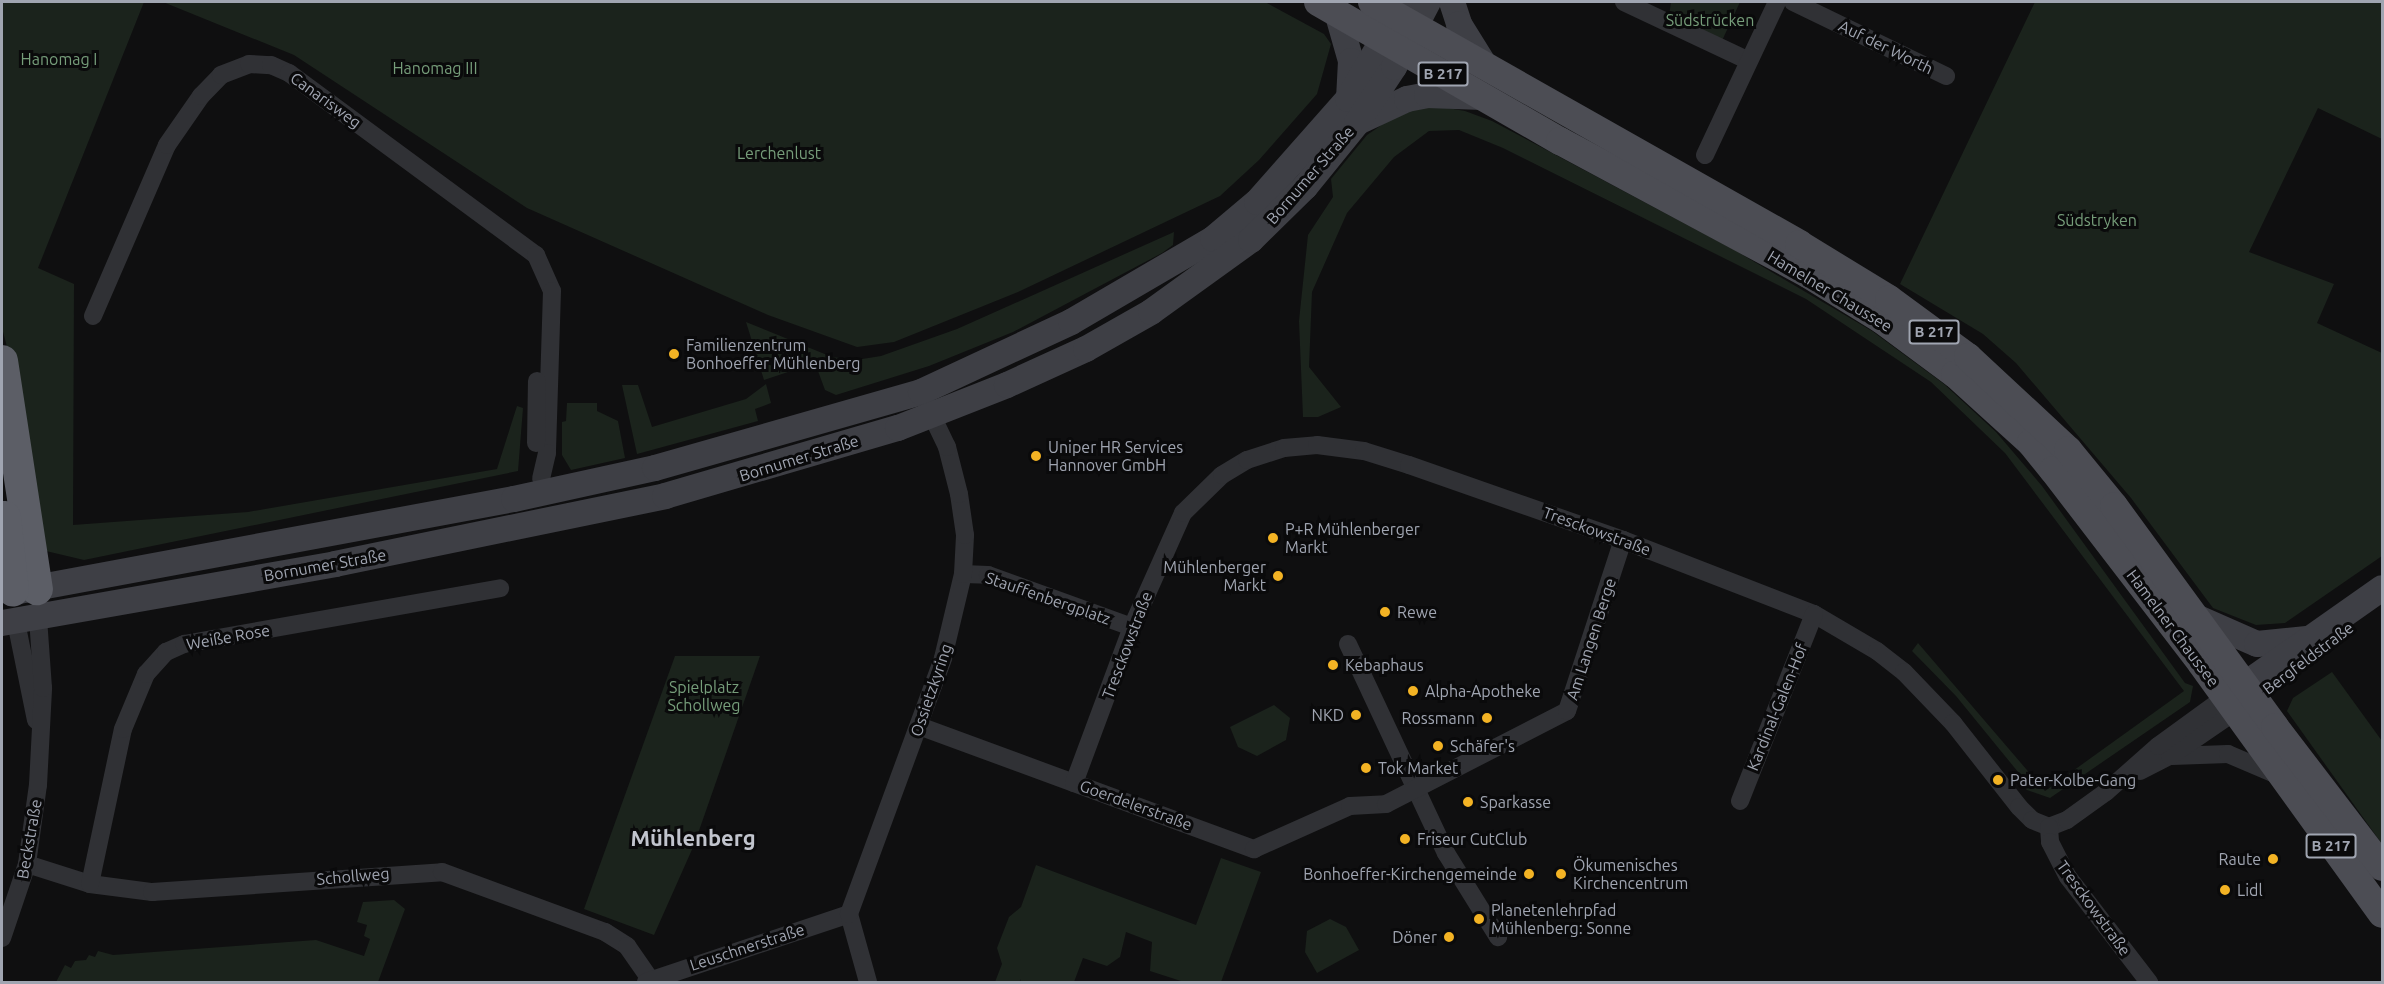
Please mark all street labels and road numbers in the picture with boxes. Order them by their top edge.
street label: Auf der Worth [1836,16,1936,78]
road number: B 217 [1418,62,1468,86]
street label: Canarisweg [287,68,365,132]
street label: Bornumer Straße [1262,122,1358,228]
street label: Hamelner Chaussee [1764,246,1896,336]
road number: B 217 [1908,320,1960,344]
street label: Bornumer Straße [737,431,861,485]
street label: Tresckowstraße [1541,503,1653,559]
street label: Bornumer Straße [262,545,388,585]
street label: Hamelner Chaussee [2123,566,2223,690]
street label: Stauffenbergplatz [983,568,1113,628]
street label: Am Langen Berge [1562,576,1620,702]
street label: Tresckowstraße [1098,589,1156,701]
street label: Bergfeldstraße [2259,618,2357,698]
street label: Weiße Rose [185,620,271,654]
street label: Ossietzkyring [906,641,956,739]
street label: Kardinal-Galen-Hof [1743,641,1811,773]
street label: Goerdelerstraße [1077,776,1195,834]
street label: Beckstraße [13,798,45,880]
road number: B 217 [2306,834,2356,858]
street label: Tresckowstraße [2053,857,2135,959]
street label: Schollweg [316,863,390,889]
street label: Leuschnerstraße [687,919,807,975]

